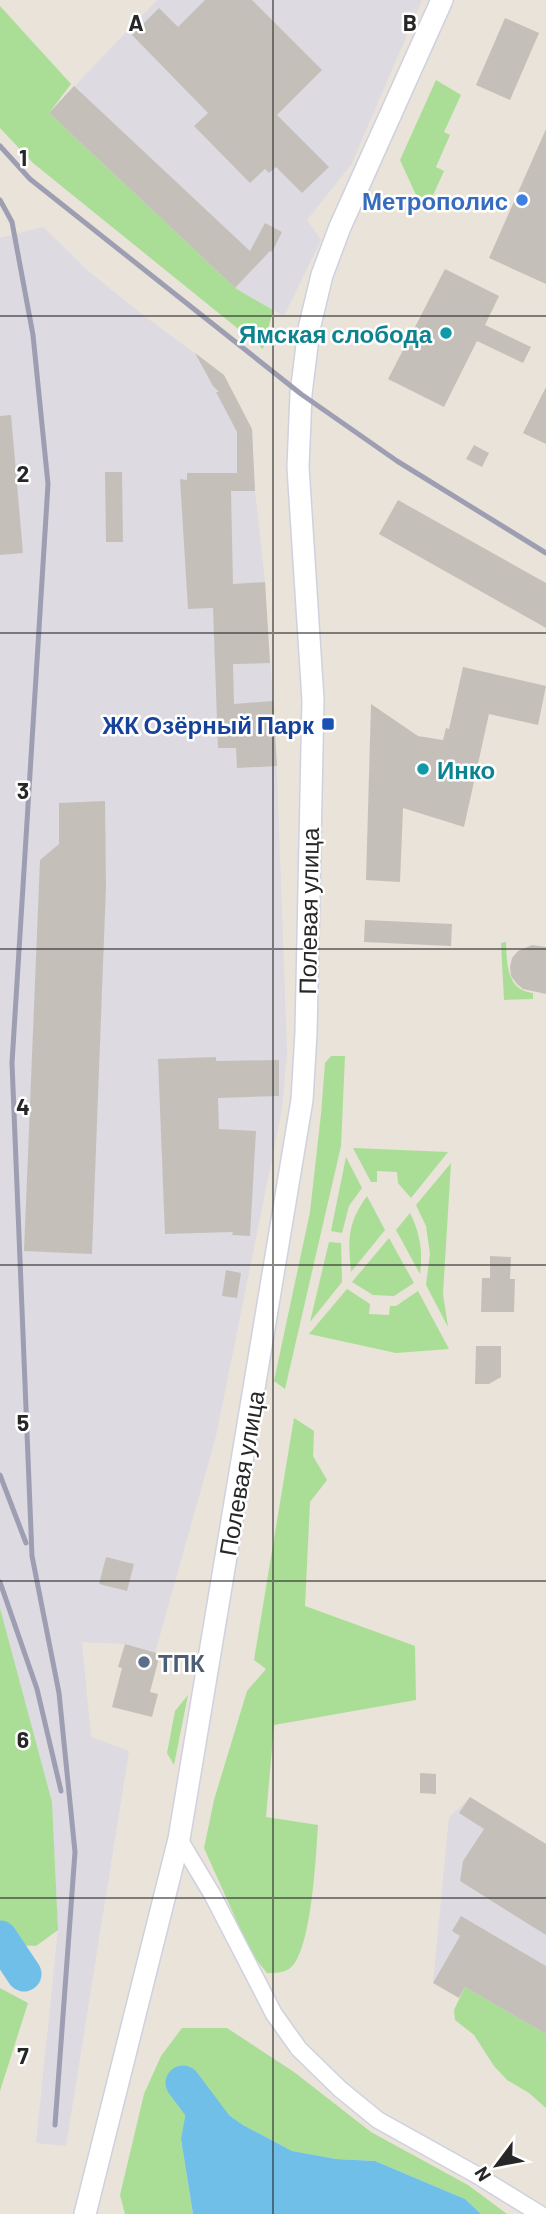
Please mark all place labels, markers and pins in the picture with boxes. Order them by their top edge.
place label: Метрополис [362,186,508,215]
marker: Метрополис [514,192,530,208]
place label: Ямская слобода [239,319,433,348]
marker: Ямская слобода [438,325,454,341]
place label: ЖК Озёрный Парк [101,710,315,739]
marker: ЖК Озёрный Парк [320,716,336,732]
place label: Инко [437,755,495,784]
marker: Инко [415,761,431,777]
place label: ТПК [158,1648,205,1677]
marker: ТПК [136,1654,152,1670]

